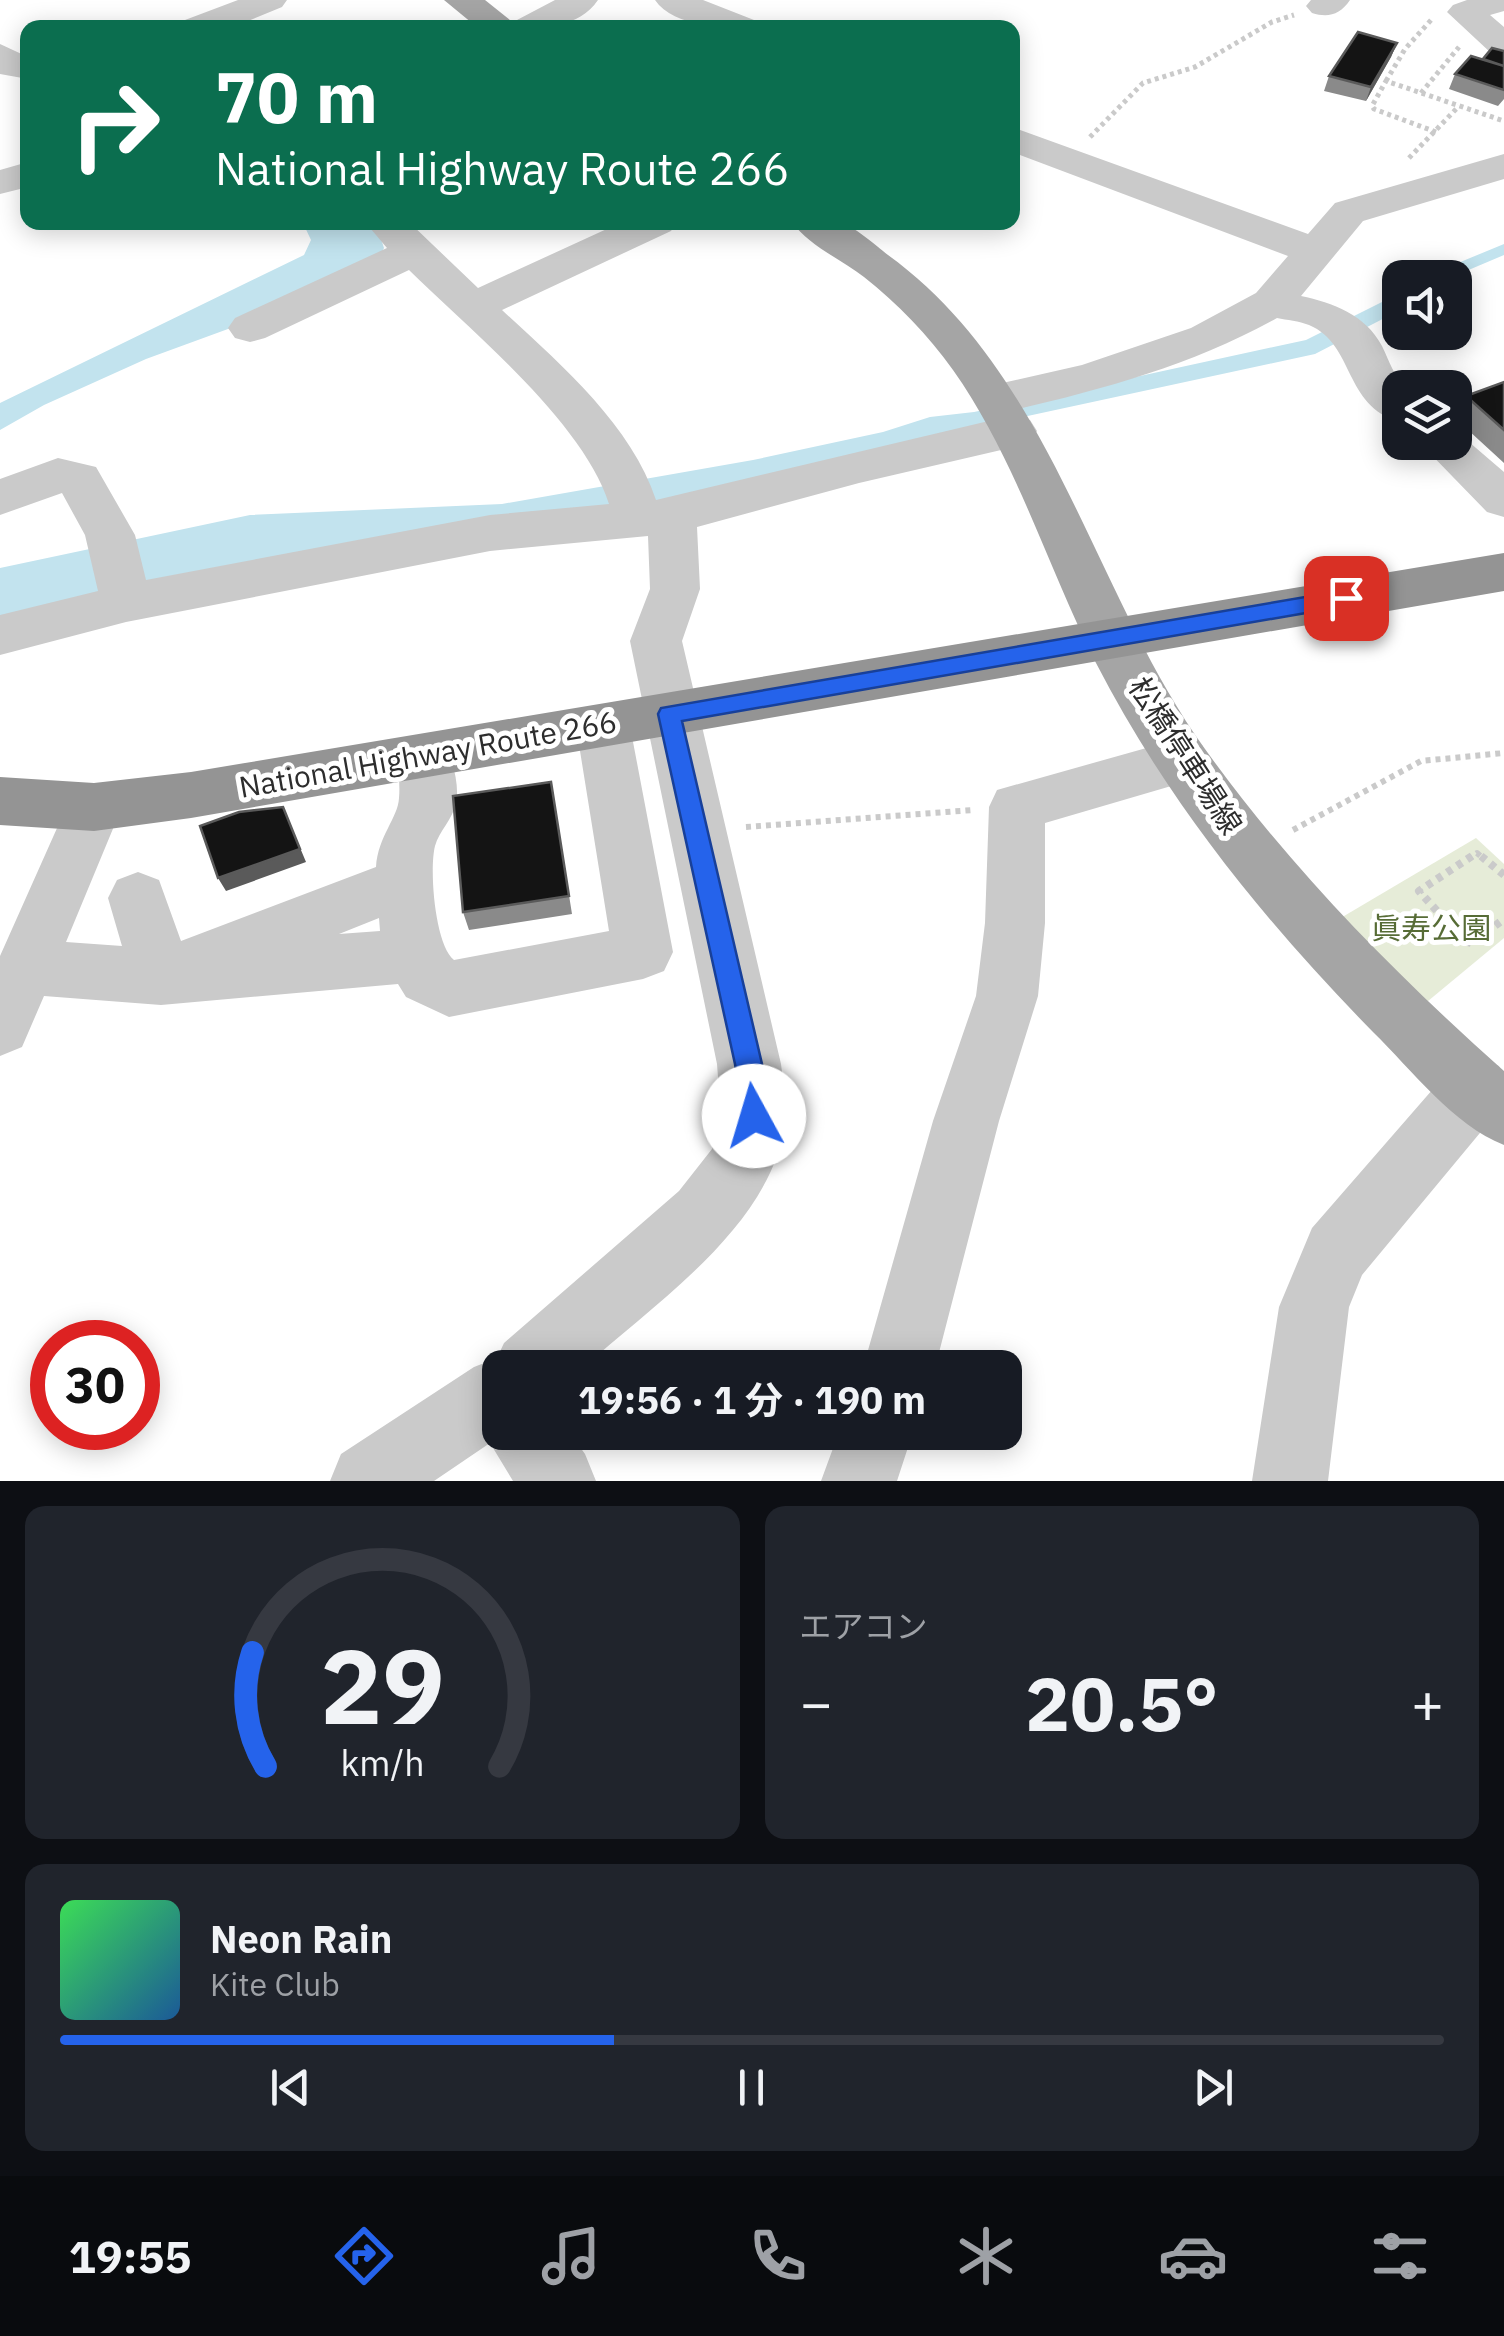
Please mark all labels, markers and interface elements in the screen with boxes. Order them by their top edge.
text: 70 m [215,51,378,142]
icon: right [50,60,180,190]
text: National Highway Route 266 [215,139,790,197]
map controls [1382,260,1472,460]
button: sound [1382,260,1472,350]
button: layers [1382,370,1472,460]
pin [1304,556,1389,641]
icon: arrive [1319,571,1374,626]
street label: 松橋停車場線 [1121,669,1252,841]
street label: National Highway Route 266 [236,701,620,806]
park label: 眞寿公園 [1371,908,1491,947]
position arrow [702,1064,806,1168]
speed limit sign: 30 [30,1320,160,1450]
text: 19:56 · 1 分 · 190 m [578,1375,926,1424]
text: エアコン [800,1605,928,1647]
text: 29 [320,1617,445,1753]
text: 20.5° [1025,1654,1219,1752]
text: − [800,1667,833,1738]
text: + [1411,1667,1444,1738]
text: km/h [340,1739,424,1786]
text: Neon Rain [210,1914,392,1963]
text: Kite Club [210,1963,340,2005]
icon: previous [263,2060,318,2115]
icon: pause [724,2060,779,2115]
icon: next [1186,2060,1241,2115]
icon: directions [329,2221,399,2291]
icon: music [536,2221,606,2291]
icon: phone [743,2221,813,2291]
icon: climate [951,2221,1021,2291]
icon: car [1158,2221,1228,2291]
icon: filters [1365,2221,1435,2291]
text: 19:55 [69,2227,192,2285]

